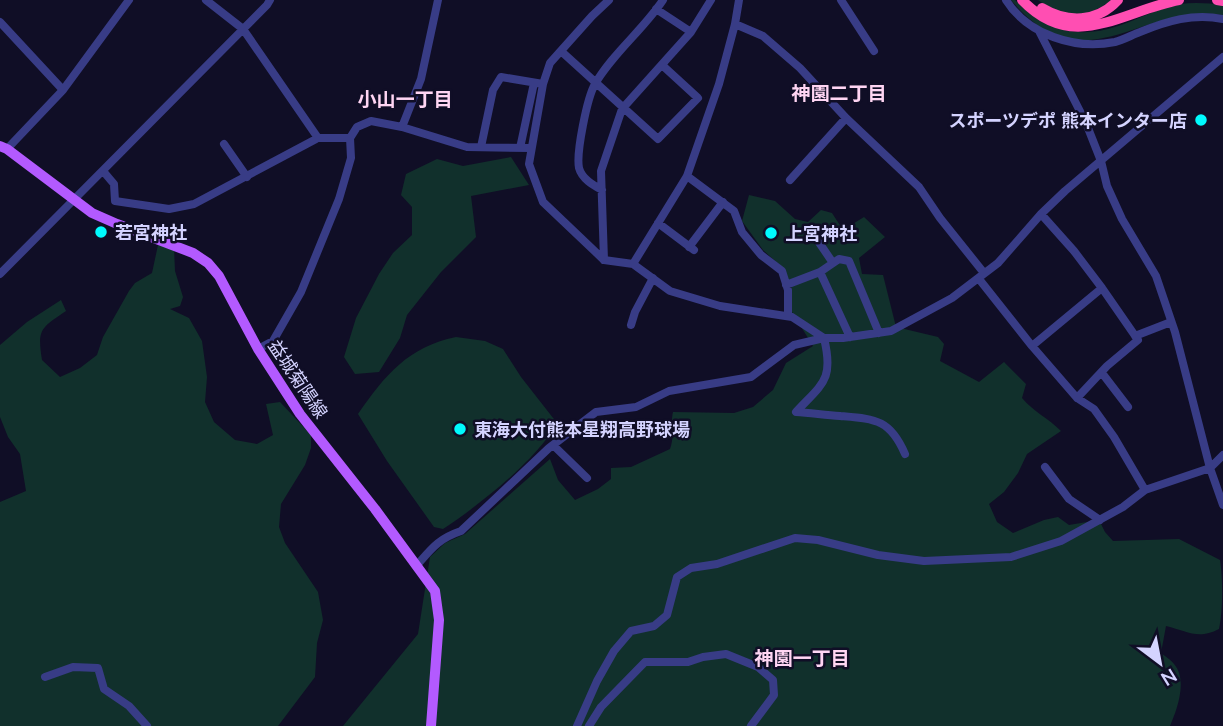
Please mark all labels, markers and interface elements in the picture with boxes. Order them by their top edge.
district label: 神園二丁目 [791,81,887,105]
district label: 小山一丁目 [357,87,453,111]
place label: スポーツデポ 熊本インター店 [948,109,1187,132]
marker: スポーツデポ 熊本インター店 [1193,112,1209,128]
place label: 若宮神社 [115,221,187,244]
place label: 上宮神社 [785,222,857,245]
marker: 若宮神社 [93,224,109,240]
marker: 上宮神社 [763,225,779,241]
street label: 益城菊陽線 [263,335,333,423]
place label: 東海大付熊本星翔高野球場 [474,418,690,441]
marker: 東海大付熊本星翔高野球場 [452,421,468,437]
north arrow [1125,628,1195,698]
district label: 神園一丁目 [754,646,850,670]
text: N [1157,663,1181,691]

